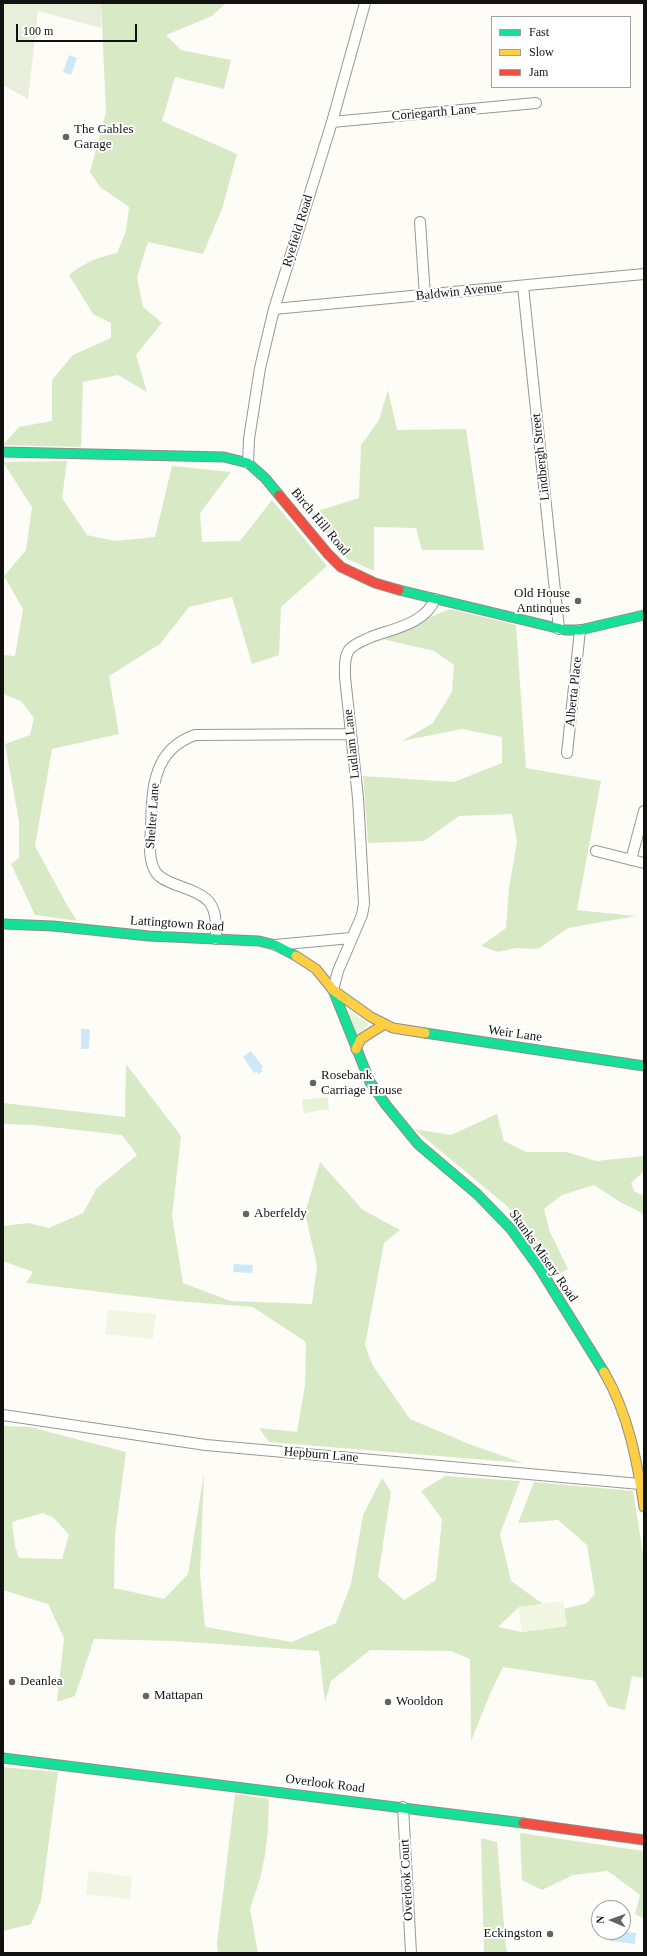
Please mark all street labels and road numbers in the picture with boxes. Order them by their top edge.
street label: Coriegarth Lane [391,102,477,124]
street label: Ryefield Road [280,193,316,269]
street label: Baldwin Avenue [415,280,503,304]
street label: Lindbergh Street [529,413,553,501]
street label: Birch Hill Road [287,485,353,559]
street label: Alberta Place [563,656,585,728]
street label: Ludlam Lane [341,709,363,779]
street label: Shelter Lane [143,783,163,849]
street label: Lattingtown Road [129,913,225,935]
street label: Weir Lane [487,1023,543,1045]
street label: Skunks Misery Road [505,1207,581,1305]
street label: Hepburn Lane [283,1444,359,1466]
street label: Overlook Road [284,1771,366,1797]
street label: Overlook Court [397,1839,417,1921]

